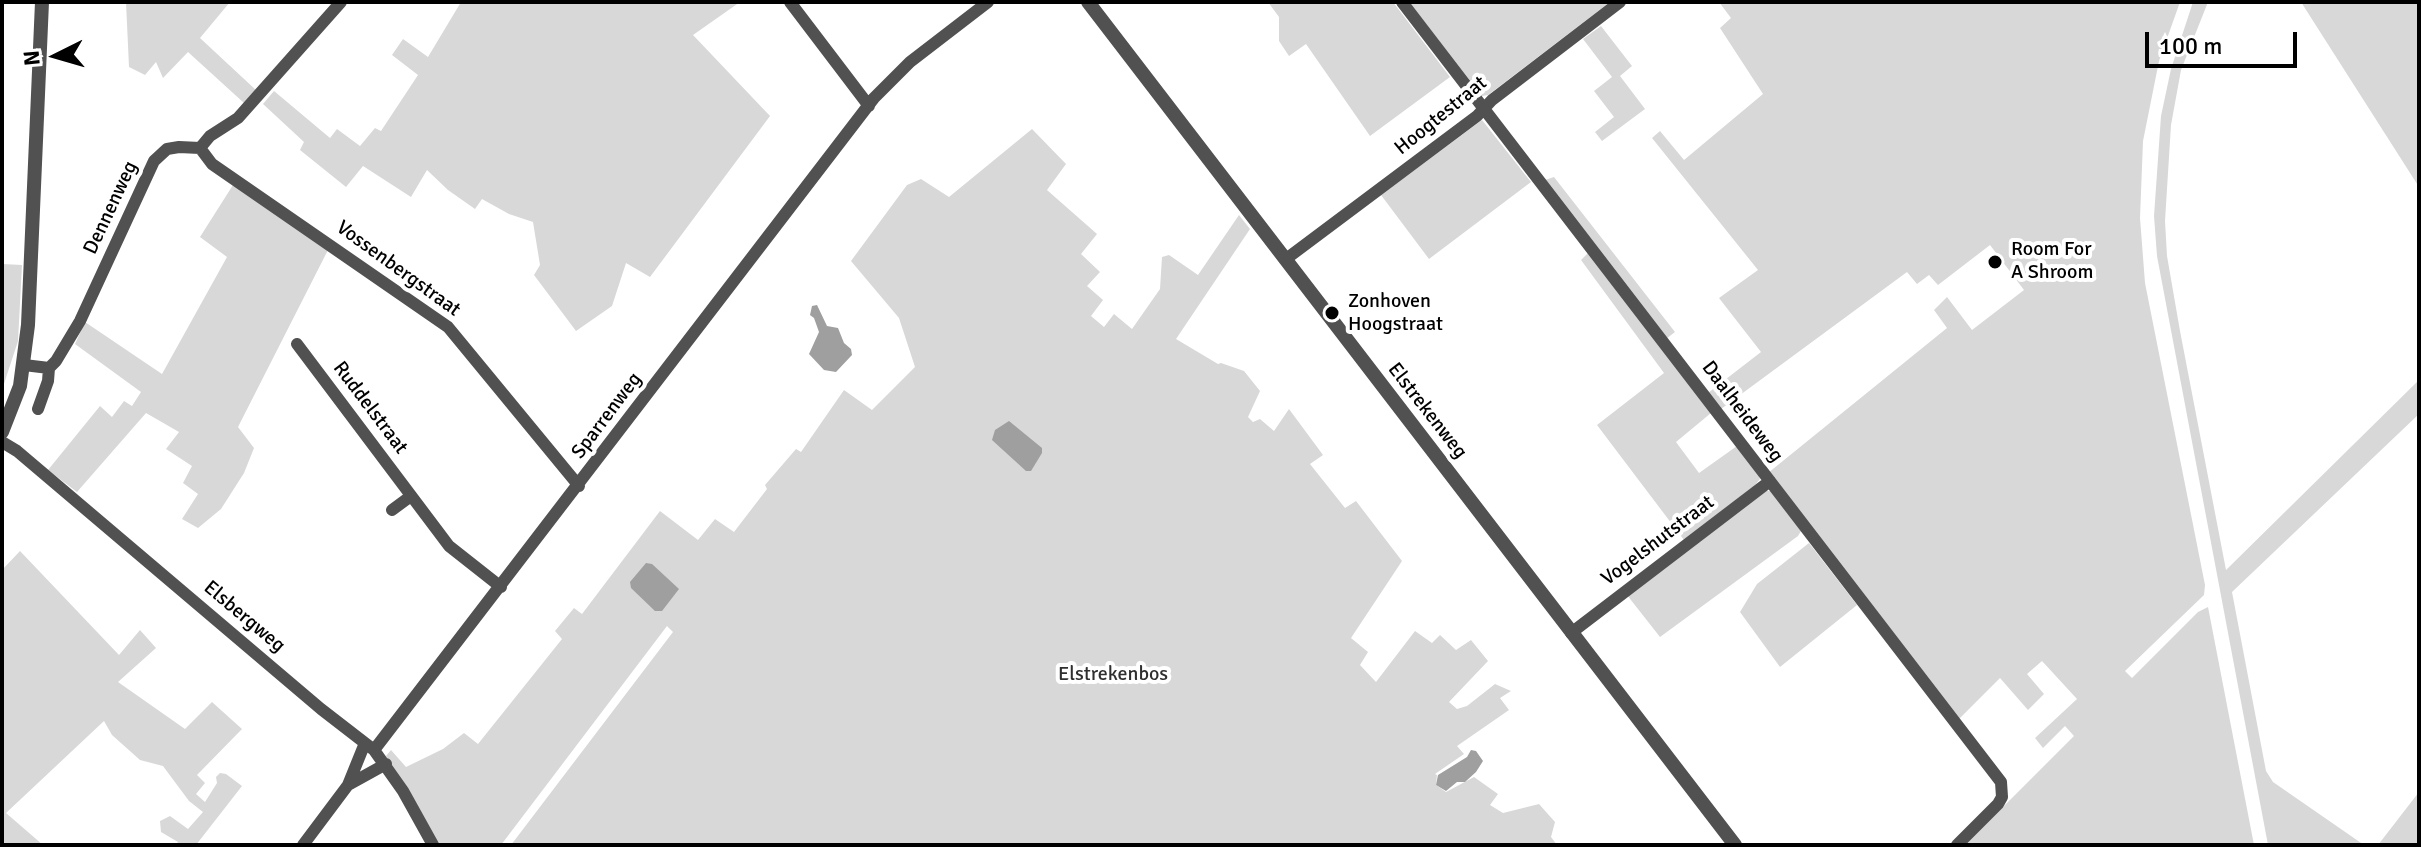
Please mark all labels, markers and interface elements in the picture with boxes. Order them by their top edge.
north arrow [16,16,96,96]
scale bar [2149,16,2301,66]
text: 100 m [2159,31,2222,61]
text: N [17,49,46,67]
street label: Hoogtestraat [1390,72,1492,160]
street label: Dennenweg [79,158,143,258]
street label: Vossenbergstraat [331,216,465,322]
place label: Room For A Shroom [2011,238,2093,285]
marker: Room For A Shroom [1986,253,2004,271]
place label: Zonhoven Hoogstraat [1348,290,1443,337]
marker: Zonhoven Hoogstraat [1323,304,1341,322]
street label: Ruddelstraat [327,357,413,459]
street label: Daalheideweg [1696,357,1788,467]
street label: Elstrekenweg [1382,358,1472,464]
street label: Sparrenweg [567,368,647,464]
street label: Vogelshutstraat [1597,491,1719,591]
street label: Elsbergweg [198,576,290,658]
park label: Elstrekenbos [1058,663,1168,687]

